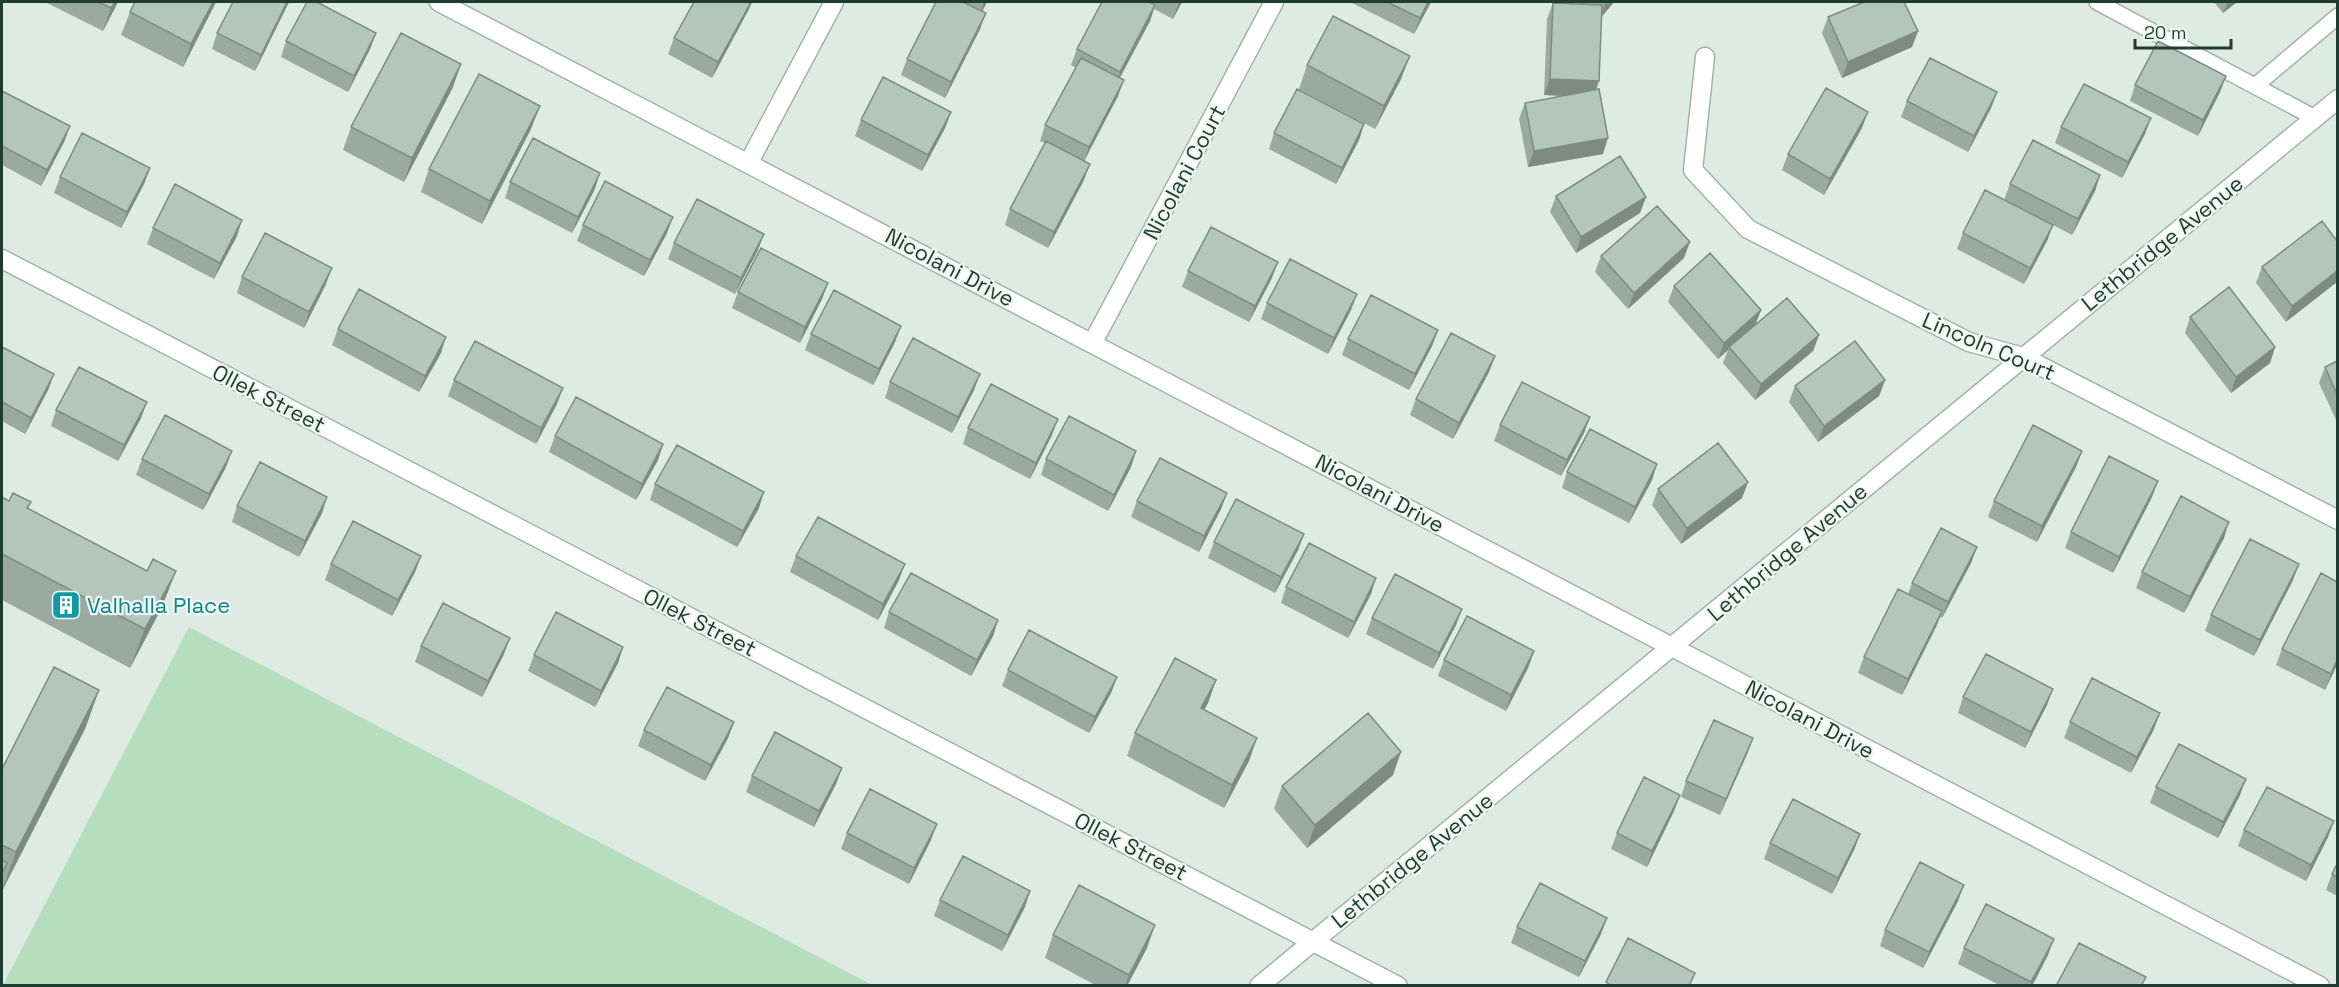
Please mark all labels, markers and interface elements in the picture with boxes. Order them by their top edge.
scale bar [2135,12,2231,50]
text: 20 m [2144,21,2187,44]
street label: Nicolani Court [1137,100,1231,244]
street label: Lethbridge Avenue [2075,169,2249,317]
street label: Nicolani Drive [881,221,1019,313]
street label: Lincoln Court [1918,305,2060,387]
street label: Ollek Street [208,358,330,438]
street label: Nicolani Drive [1311,447,1449,539]
street label: Lethbridge Avenue [1701,477,1873,627]
street label: Ollek Street [639,582,761,662]
building icon: Valhalla Place [50,589,82,621]
place label: Valhalla Place [87,591,230,619]
street label: Nicolani Drive [1741,673,1879,765]
street label: Lethbridge Avenue [1325,786,1499,934]
street label: Ollek Street [1070,806,1192,886]

